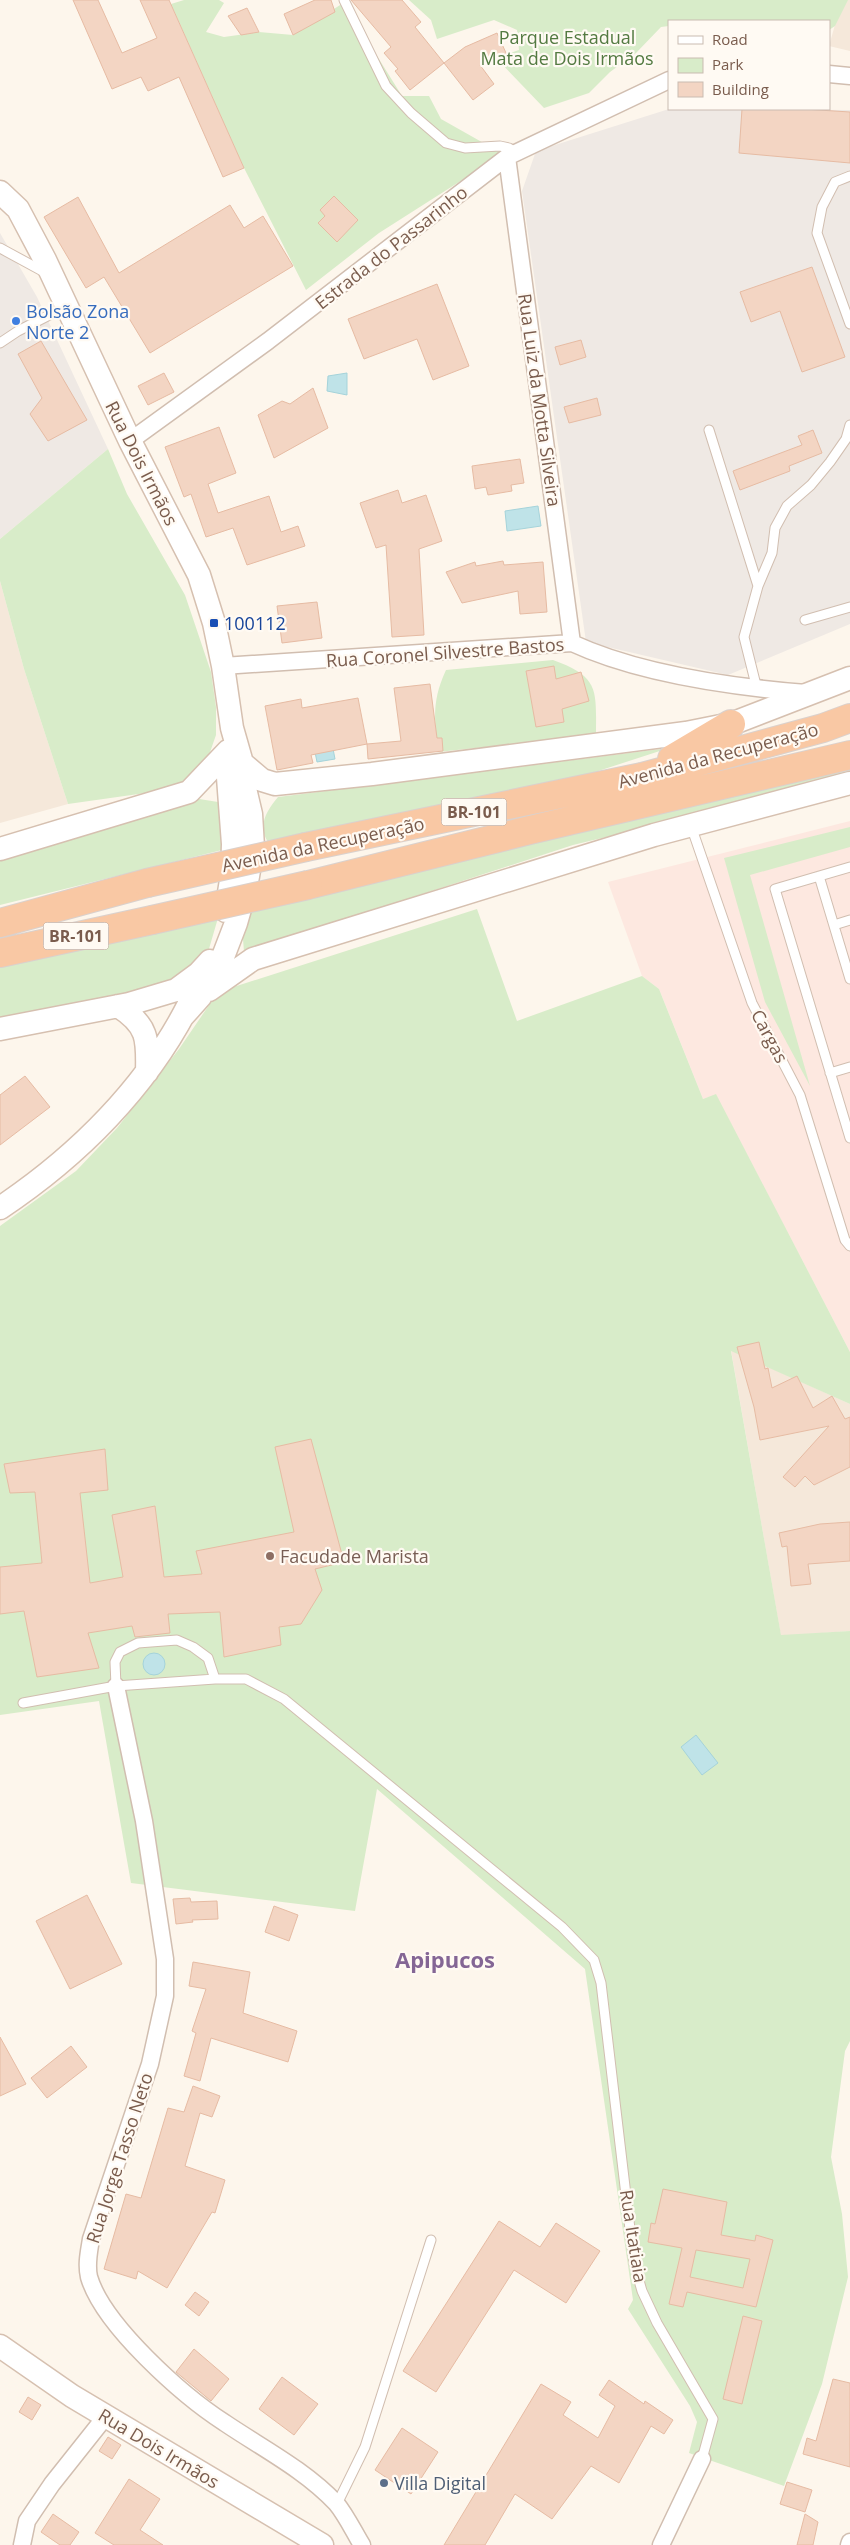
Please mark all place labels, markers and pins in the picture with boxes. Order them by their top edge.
place label: Bolsão Zona Norte 2 [26,299,129,344]
marker: Bolsão Zona Norte 2 [10,315,22,327]
place label: 100112 [224,611,286,635]
marker: 100112 [208,617,220,629]
place label: Facudade Marista [280,1544,429,1568]
marker: Facudade Marista [264,1550,276,1562]
place label: Villa Digital [394,2471,486,2495]
marker: Villa Digital [378,2477,390,2489]

